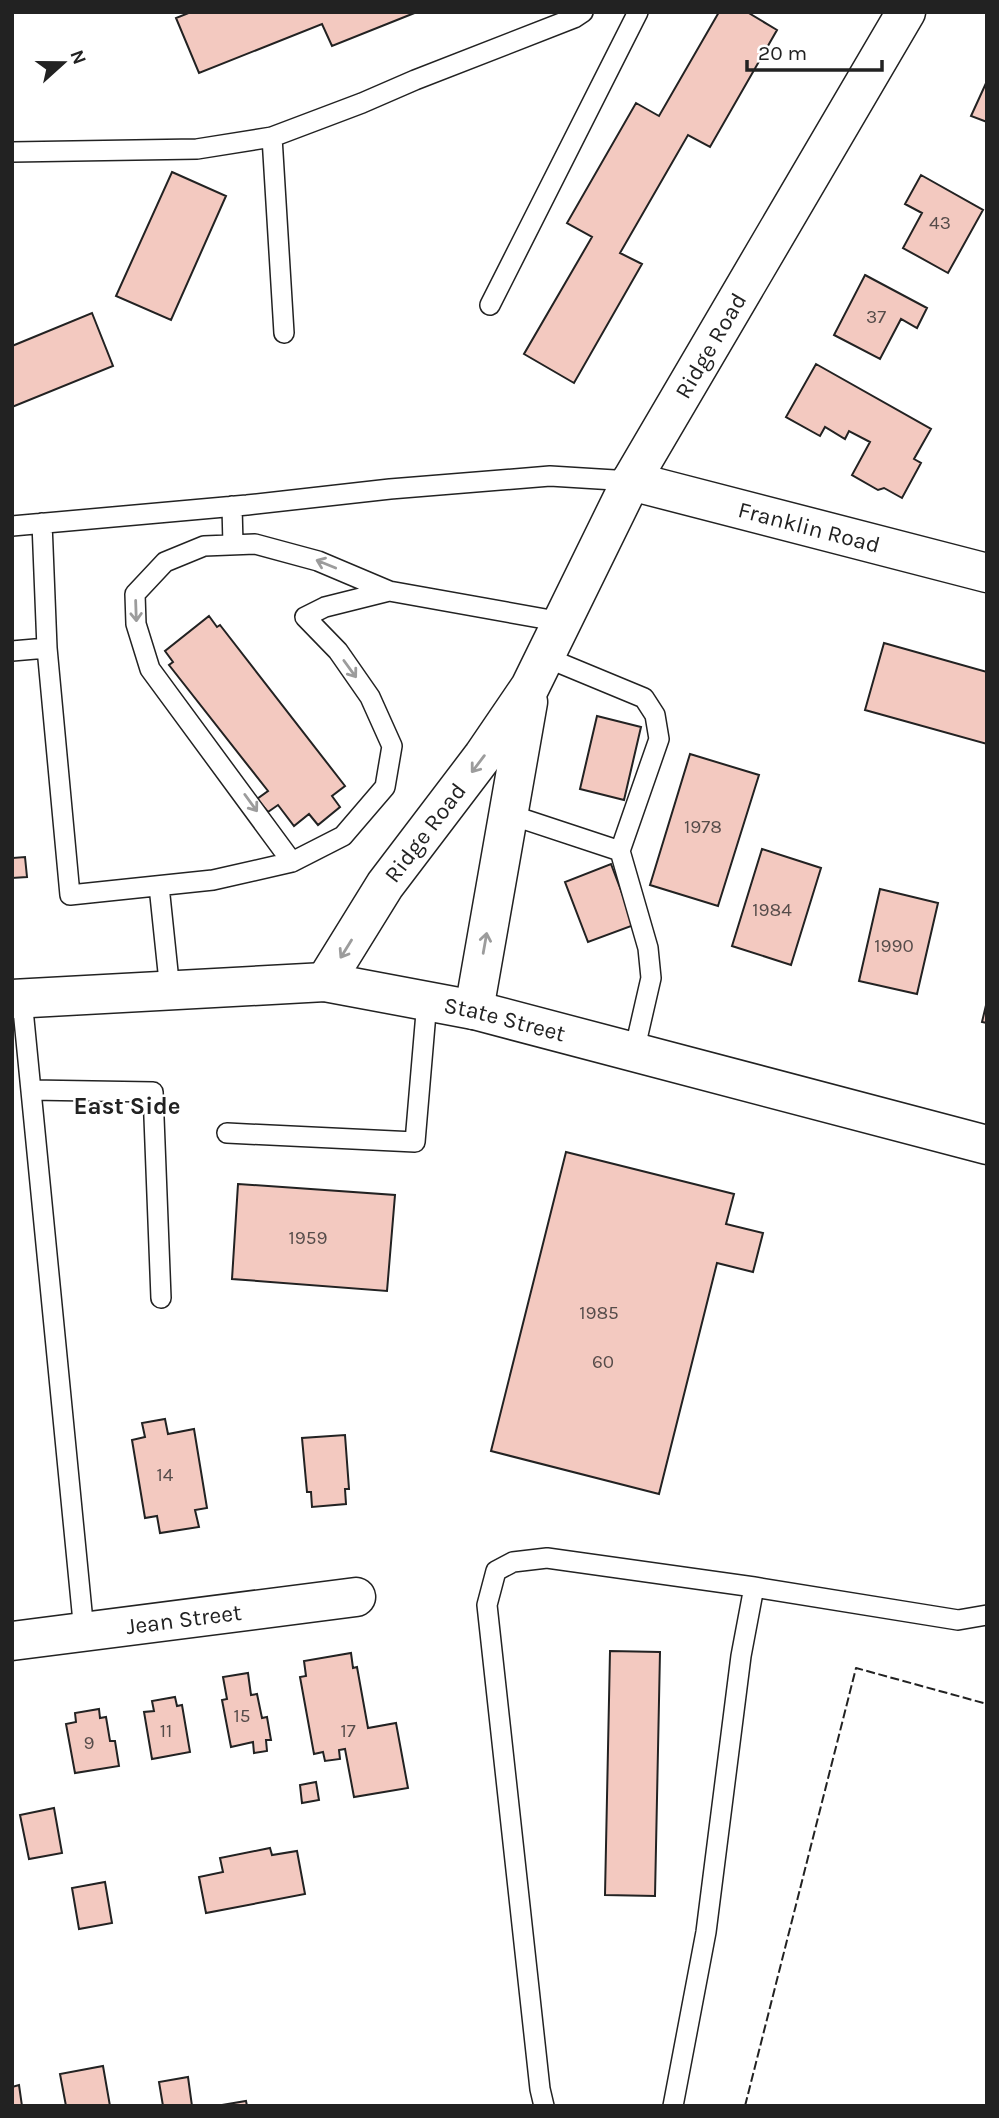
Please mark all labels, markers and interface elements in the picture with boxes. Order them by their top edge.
north arrow [28,28,98,98]
scale bar [747,28,882,72]
text: 20 m [758,41,807,65]
text: N [65,47,91,68]
house number: 43 [929,212,951,234]
street label: Ridge Road [669,288,752,403]
house number: 37 [866,306,886,328]
street label: Franklin Road [735,496,883,558]
one-way arrow [315,557,337,570]
one-way arrow [129,599,142,622]
one-way arrow [343,659,357,678]
one-way arrow [470,754,485,772]
street label: Ridge Road [378,777,471,888]
one-way arrow [244,793,258,812]
house number: 1978 [684,816,722,838]
house number: 1984 [752,899,792,921]
one-way arrow [479,932,492,954]
house number: 1990 [874,935,914,957]
one-way arrow [338,938,352,958]
street label: State Street [442,991,569,1047]
district label: East Side [74,1092,180,1120]
house number: 1959 [288,1227,328,1249]
house number: 1985 [579,1302,619,1324]
house number: 60 [592,1351,614,1373]
house number: 14 [157,1464,174,1486]
street label: Jean Street [124,1598,243,1640]
house number: 15 [233,1705,251,1727]
house number: 11 [160,1720,172,1742]
house number: 17 [340,1720,356,1742]
house number: 9 [83,1732,95,1754]

